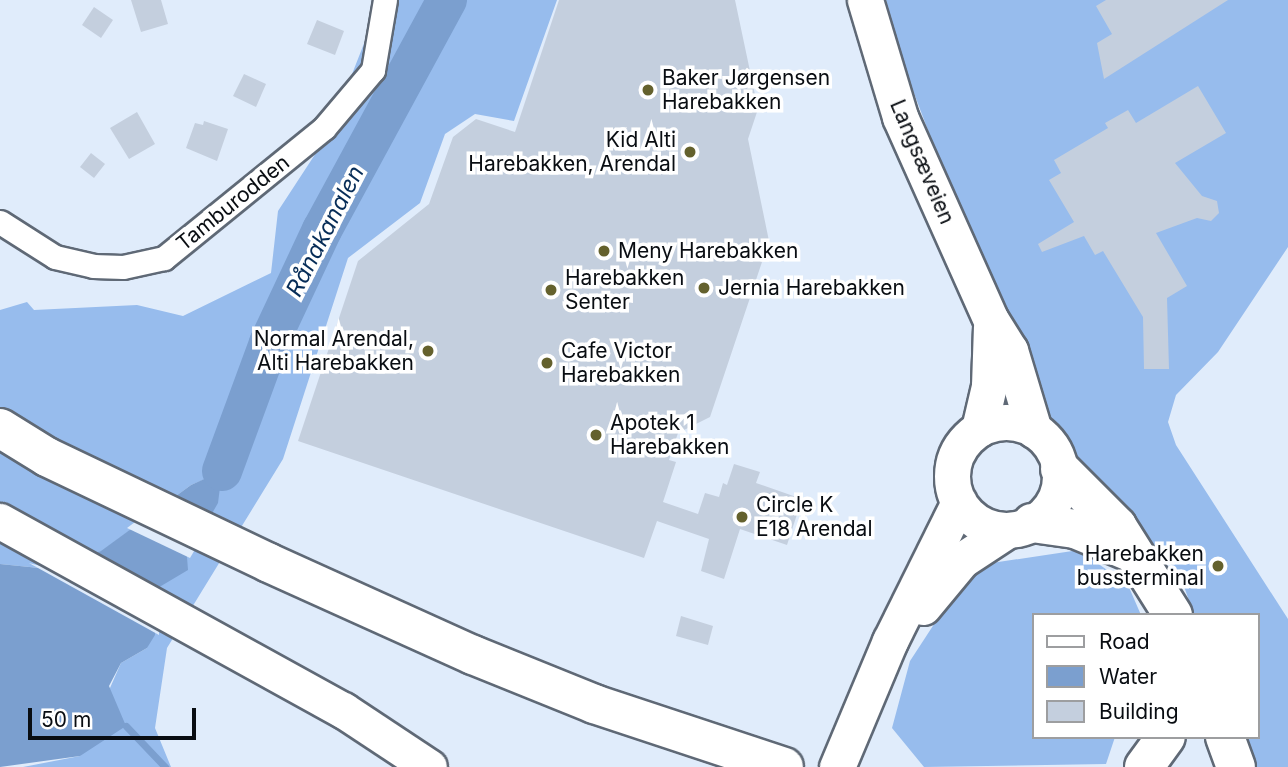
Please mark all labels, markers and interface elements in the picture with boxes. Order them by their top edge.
place label: Baker Jørgensen Harebakken [662,65,830,115]
marker: Baker Jørgensen Harebakken [640,82,656,98]
street label: Langsæveien [884,96,960,228]
place label: Kid Alti Harebakken, Arendal [468,127,676,177]
marker: Kid Alti Harebakken, Arendal [682,144,698,160]
street label: Tamburodden [171,150,295,256]
water label: Rånakanalen [280,161,370,301]
place label: Meny Harebakken [618,238,798,264]
marker: Meny Harebakken [596,243,612,259]
place label: Harebakken Senter [565,265,684,315]
place label: Jernia Harebakken [718,275,905,301]
marker: Jernia Harebakken [696,280,712,296]
marker: Harebakken Senter [543,282,559,298]
place label: Normal Arendal, Alti Harebakken [254,326,414,376]
place label: Cafe Victor Harebakken [561,338,680,388]
marker: Normal Arendal, Alti Harebakken [420,343,436,359]
marker: Cafe Victor Harebakken [539,355,555,371]
place label: Apotek 1 Harebakken [610,410,729,460]
marker: Apotek 1 Harebakken [588,427,604,443]
place label: Circle K E18 Arendal [756,492,872,542]
marker: Circle K E18 Arendal [734,509,750,525]
place label: Harebakken bussterminal [1077,541,1204,591]
marker: Harebakken bussterminal [1210,558,1226,574]
legend [1032,613,1260,739]
text: Road [1099,629,1150,654]
text: Water [1099,664,1157,689]
scale bar [32,694,200,738]
text: Building [1099,699,1179,724]
text: 50 m [41,707,91,732]

